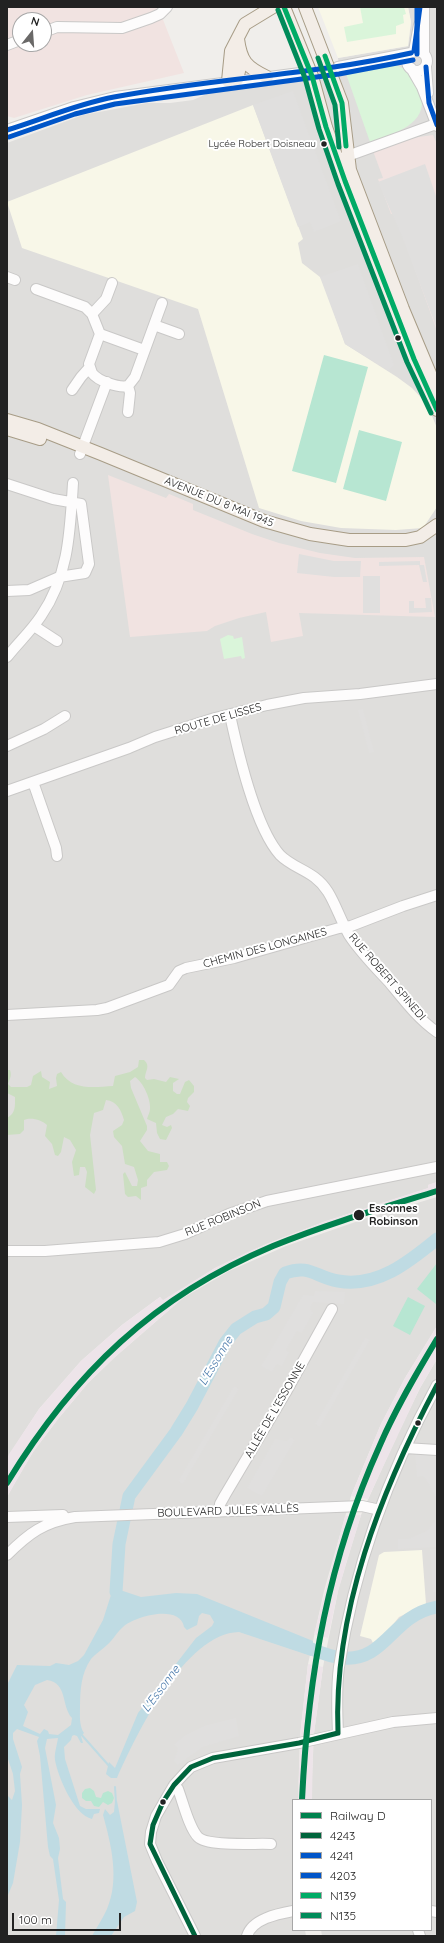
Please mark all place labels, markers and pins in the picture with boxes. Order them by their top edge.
place label: Lycée Robert Doisneau [208,138,316,150]
marker: Lycée Robert Doisneau [319,139,329,149]
unlabelled marker [393,333,403,343]
place label: Essonnes Robinson [369,1202,418,1228]
marker: Essonnes Robinson [352,1208,366,1222]
unlabelled marker [413,1418,423,1428]
unlabelled marker [158,1797,168,1807]

